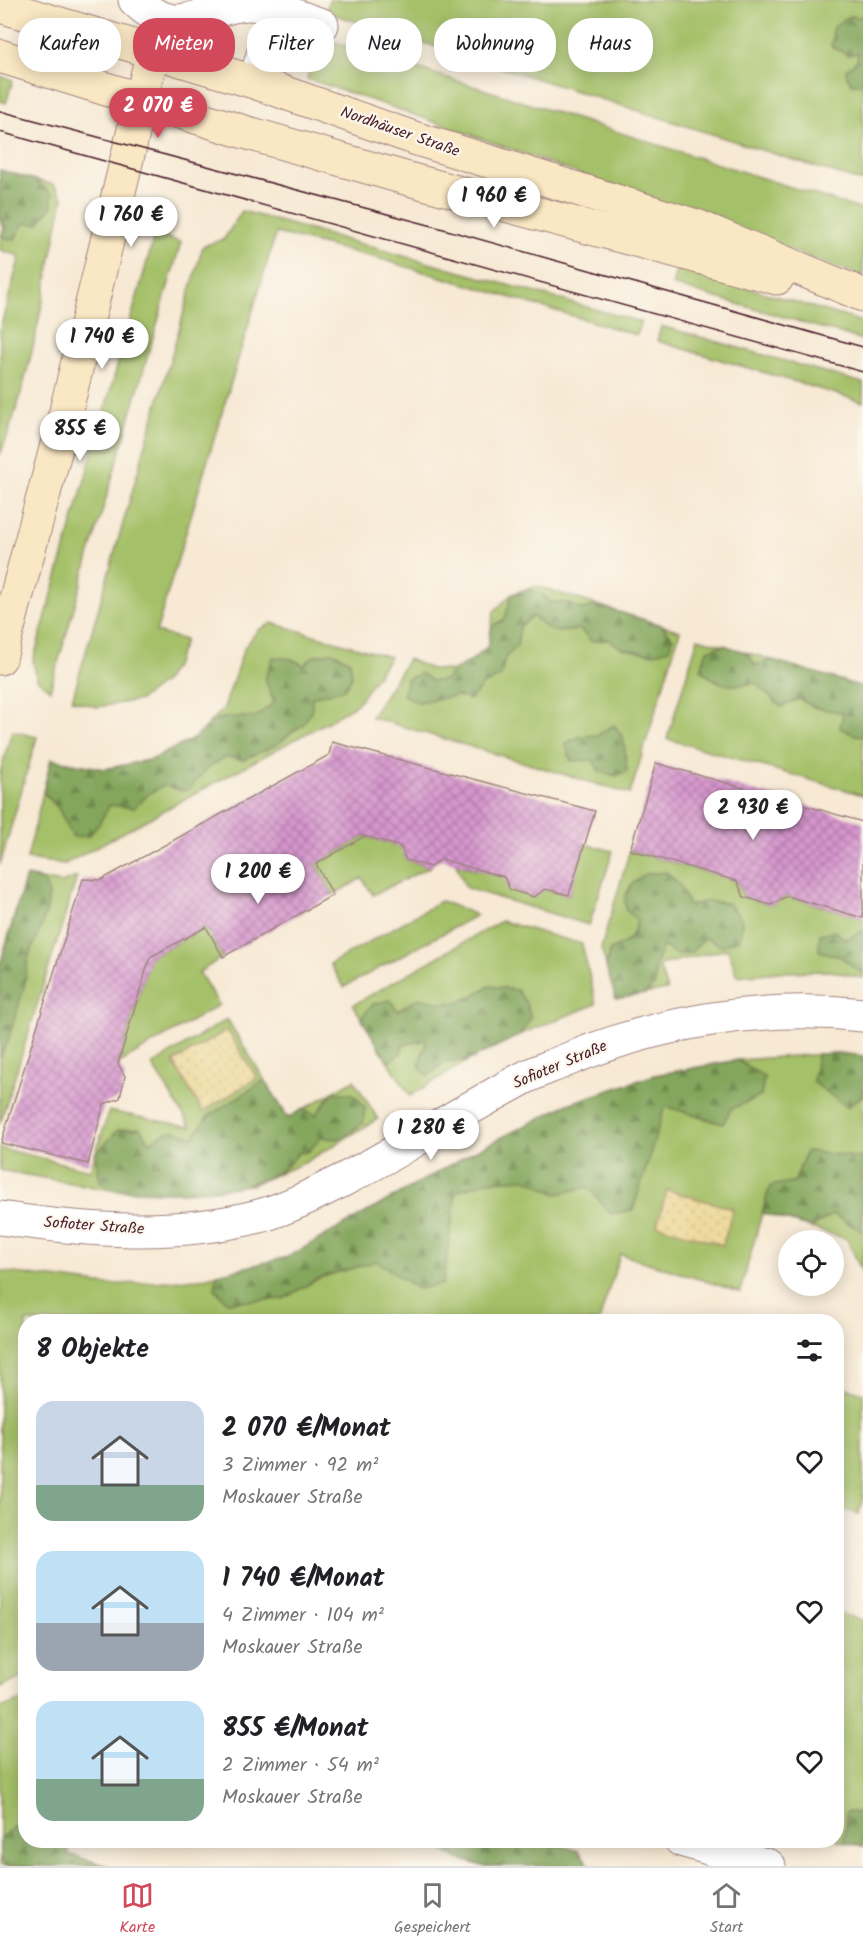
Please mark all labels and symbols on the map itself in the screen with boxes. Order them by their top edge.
pin: 2 070 € [103,88,213,139]
street label: Nordhäuser Straße [337,100,463,164]
pin: 1 960 € [439,178,549,229]
pin: 1 760 € [76,197,186,248]
pin: 1 740 € [47,319,157,370]
pin: 855 € [38,411,122,462]
pin: 2 930 € [698,790,808,841]
pin: 1 200 € [203,854,313,905]
street label: Sofioter Straße [509,1034,611,1096]
pin: 1 280 € [376,1110,486,1161]
street label: Sofioter Straße [43,1210,145,1242]

